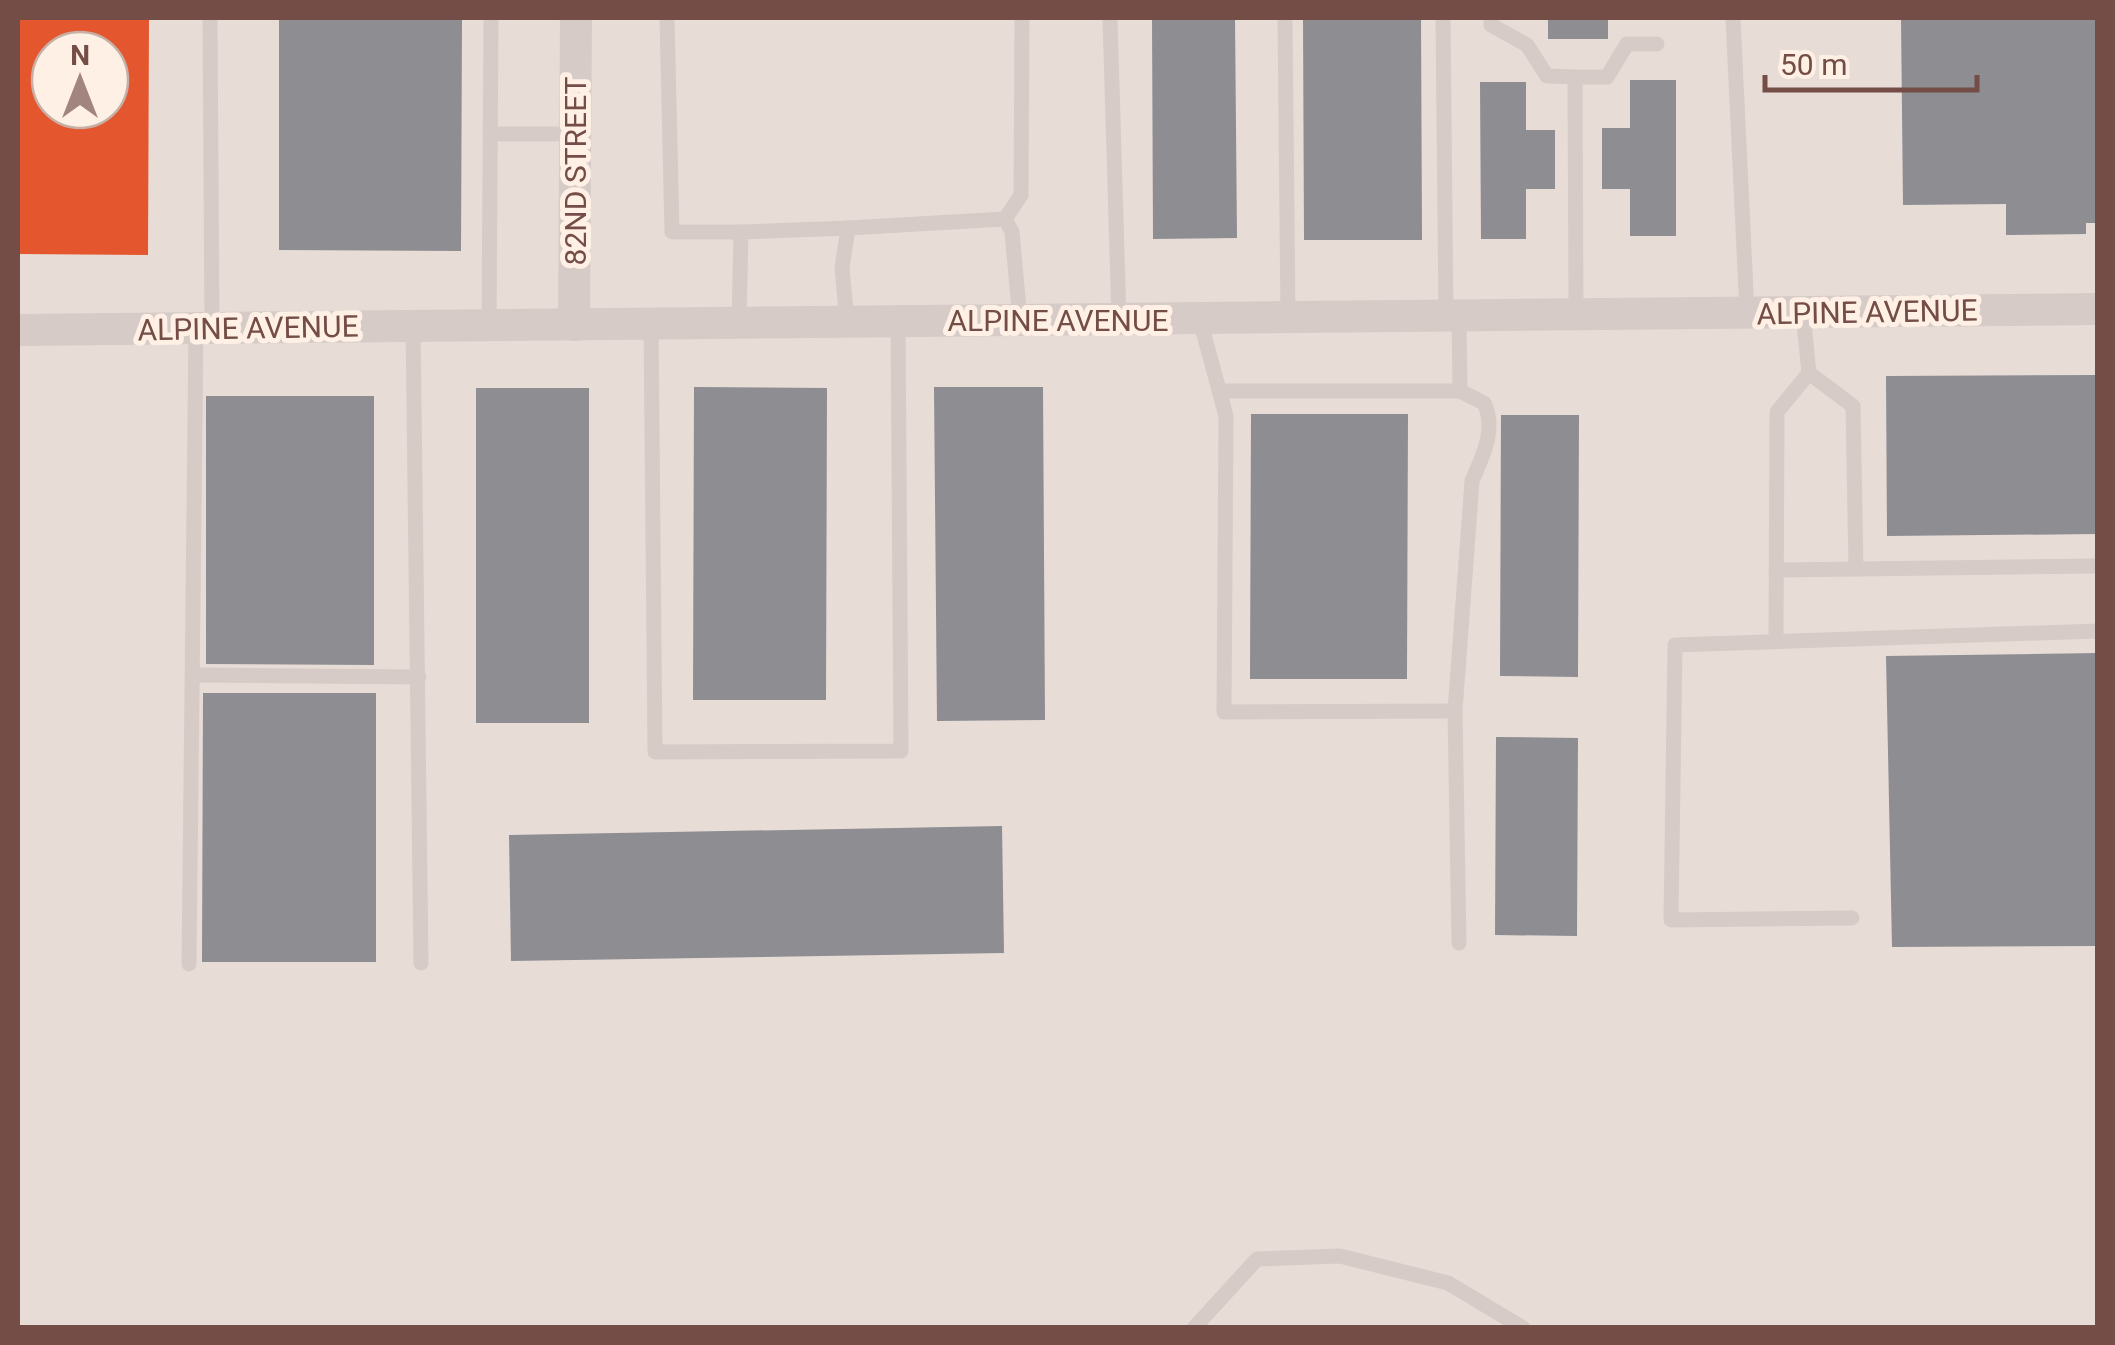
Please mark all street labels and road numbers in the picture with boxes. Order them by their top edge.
street label: 82ND STREET [558,77,593,265]
street label: ALPINE AVENUE [1756,293,1978,331]
street label: ALPINE AVENUE [947,303,1169,338]
street label: ALPINE AVENUE [137,309,359,347]

